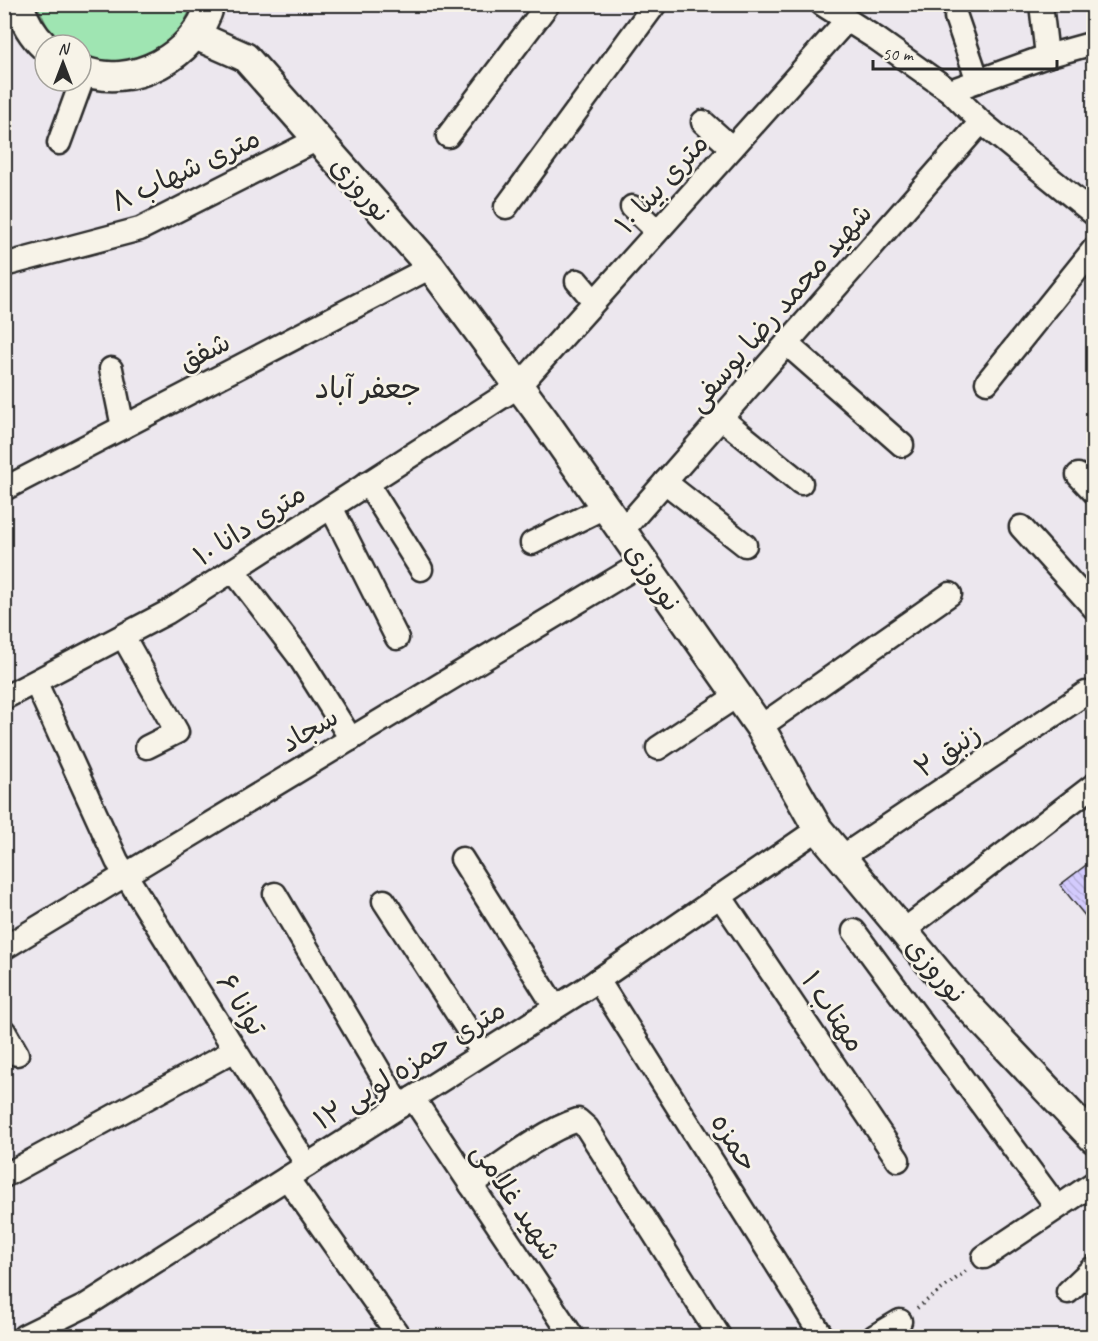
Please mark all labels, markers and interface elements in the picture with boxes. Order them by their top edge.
north arrow [33,33,93,93]
scale bar [873,33,1058,71]
text: N [58,39,71,59]
text: 50 m [882,43,915,65]
street label: ۸ متری شهاب [105,120,265,219]
street label: ۱۰ متری بینا [607,126,716,241]
street label: نوروزی [323,148,400,230]
street label: شهید محمد رضا یوسفی [679,196,879,419]
street label: شفق [173,324,236,379]
district label: جعفر آباد [315,369,421,407]
street label: ۱۰ متری دانا [187,475,312,574]
street label: نوروزی [617,535,690,619]
street label: سجاد [274,699,345,760]
street label: زنبق ۲ [908,716,987,785]
street label: نوروزی [898,929,975,1011]
street label: مهتاب ۱ [794,964,873,1058]
street label: توانا ۶ [209,966,275,1043]
street label: ۱۲ متری حمزه لویی [307,991,512,1138]
street label: حمزه [703,1106,766,1178]
street label: شهید غلامی [464,1135,569,1267]

